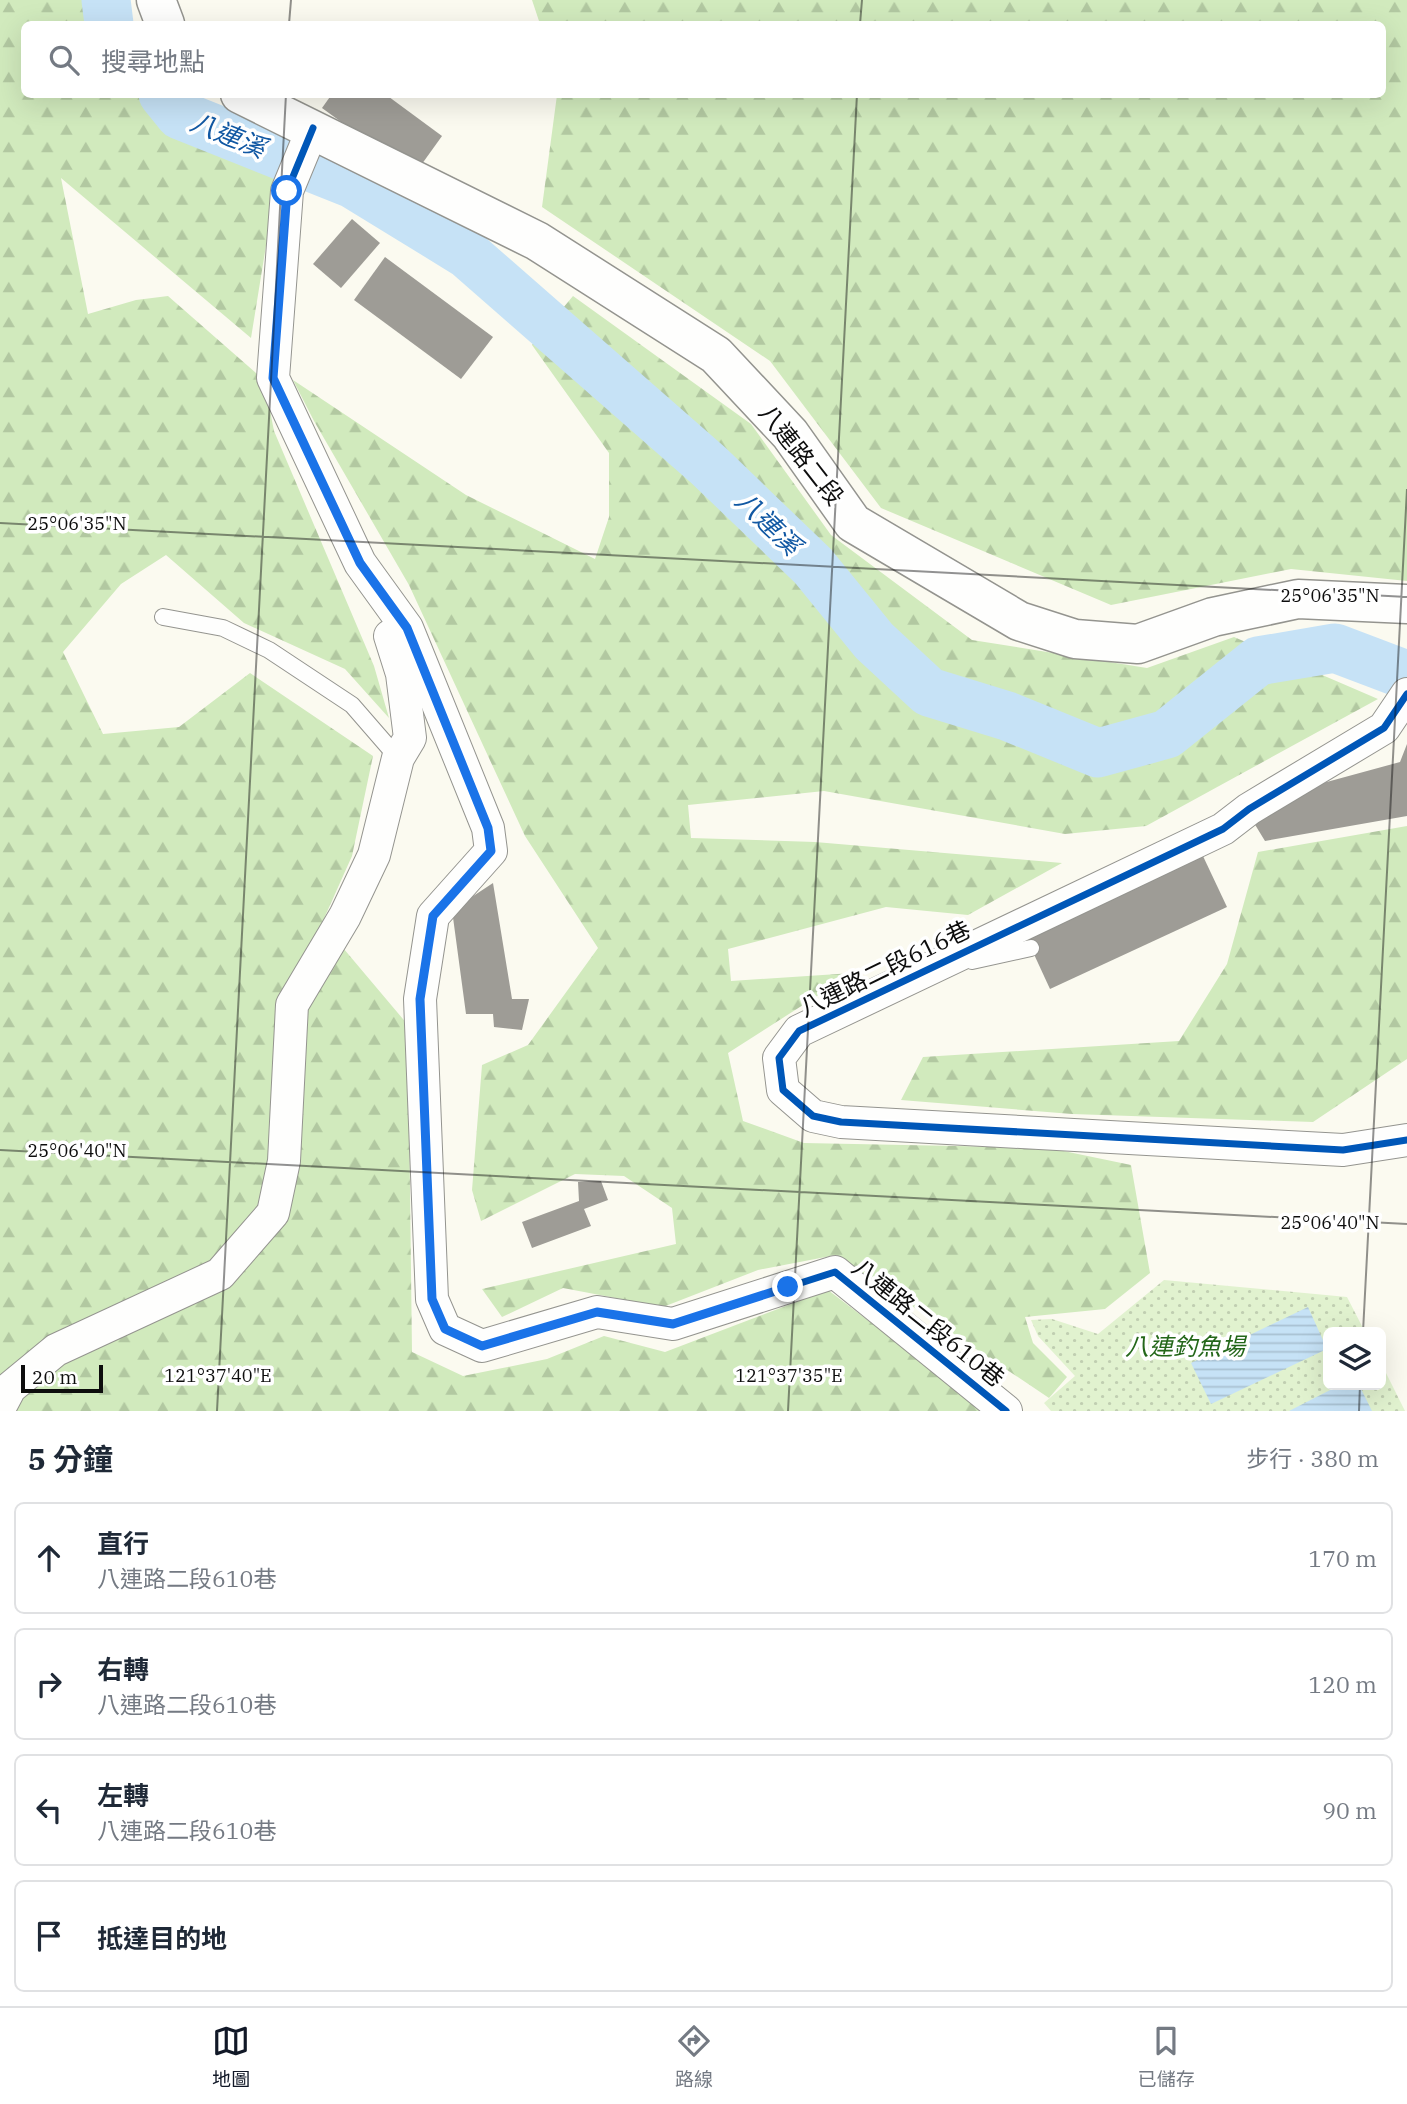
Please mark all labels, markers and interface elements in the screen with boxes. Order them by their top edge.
search box [21,21,1386,98]
icon: search [45,41,83,79]
text: 搜尋地點 [101,44,205,78]
water label: 八連溪 [186,104,275,166]
route start [271,175,302,206]
street label: 八連路二段 [752,397,851,512]
water label: 八連溪 [729,483,811,564]
text: 25°06'35"N [28,512,127,535]
text: 25°06'35"N [1281,584,1380,607]
street label: 八連路二段616巷 [793,913,976,1024]
text: 25°06'40"N [28,1139,127,1162]
text: 25°06'40"N [1281,1211,1380,1234]
street label: 八連路二段610巷 [846,1251,1011,1394]
route end [772,1271,803,1302]
map controls [1323,1327,1386,1390]
button: layers [1323,1327,1386,1390]
park label: 八連釣魚場 [1125,1330,1248,1362]
scale bar [21,1362,103,1394]
text: 121°37'40"E [164,1364,272,1387]
text: 121°37'35"E [735,1364,843,1387]
text: 20 m [32,1365,77,1389]
text: 5 分鐘 [28,1439,113,1478]
text: 步行 · 380 m [1246,1443,1379,1473]
text: 直行 [97,1526,149,1560]
icon: ahead [30,1539,68,1577]
text: 170 m [1308,1543,1377,1573]
text: 八連路二段610巷 [97,1563,276,1593]
text: 右轉 [97,1652,149,1686]
icon: right [30,1665,68,1703]
text: 120 m [1308,1669,1377,1699]
text: 八連路二段610巷 [97,1689,276,1719]
text: 左轉 [97,1778,149,1812]
icon: left [30,1791,68,1829]
text: 90 m [1322,1795,1377,1825]
text: 八連路二段610巷 [97,1815,276,1845]
icon: arrive [30,1917,68,1955]
text: 抵達目的地 [97,1921,227,1955]
tab: 地圖 [212,2022,250,2091]
tab: 路線 [675,2022,713,2091]
tab: 已儲存 [1138,2022,1195,2091]

